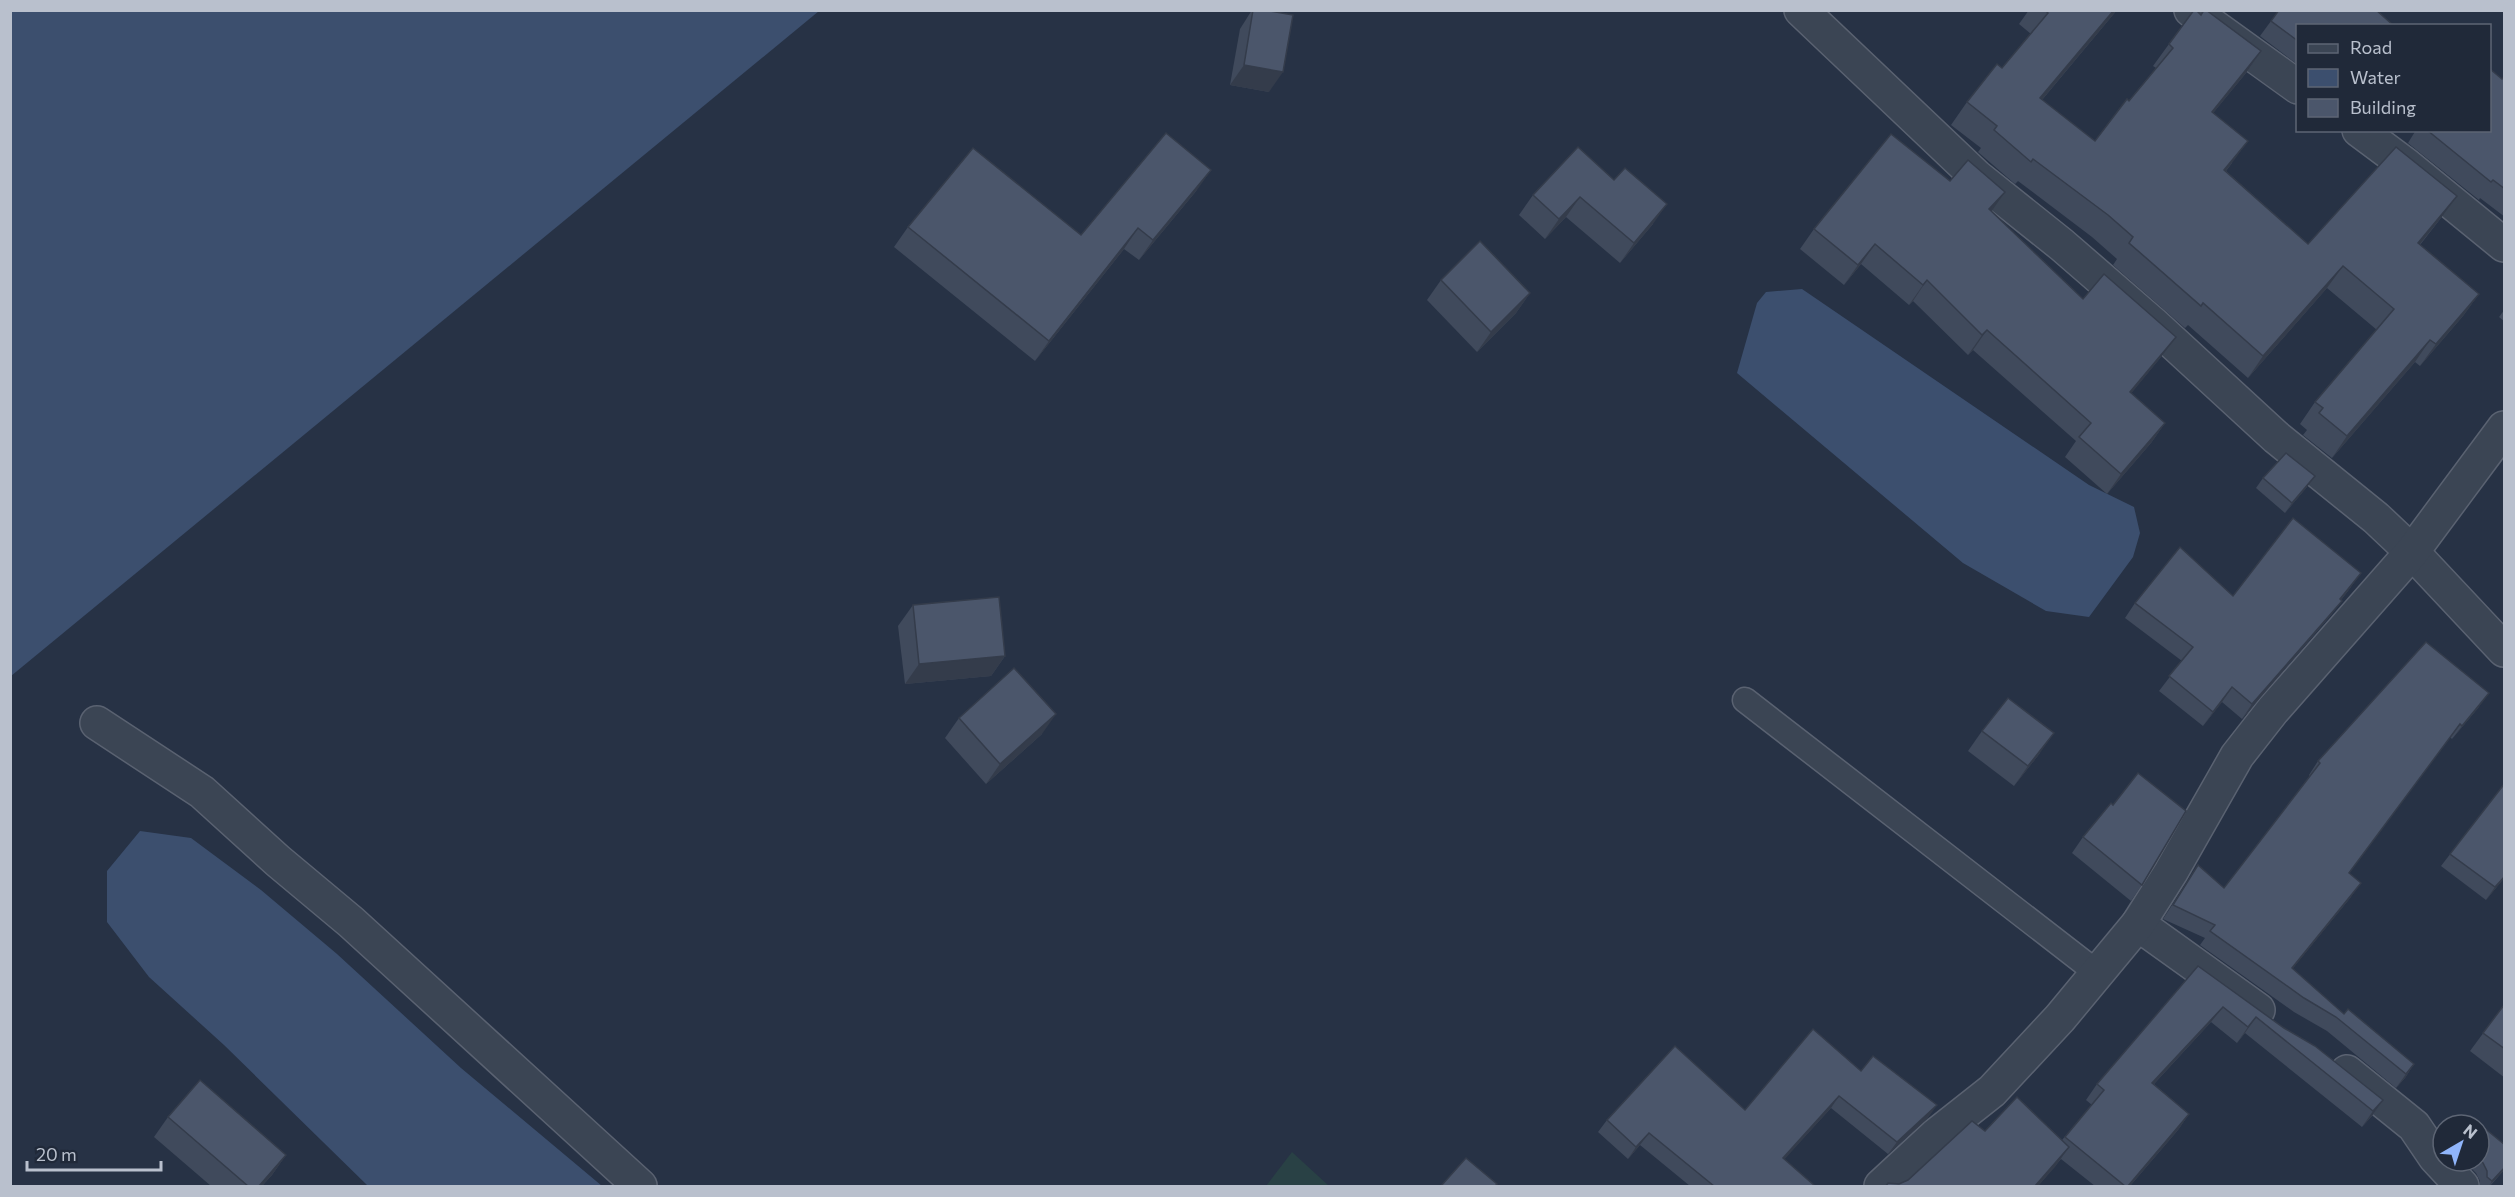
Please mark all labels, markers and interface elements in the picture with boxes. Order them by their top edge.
legend [2296,24,2491,132]
text: Road [2350,36,2392,58]
text: Water [2350,66,2401,88]
text: Building [2350,96,2416,118]
north arrow [2431,1113,2491,1173]
text: N [2460,1120,2481,1142]
scale bar [27,1134,160,1172]
text: 20 m [36,1143,77,1165]

